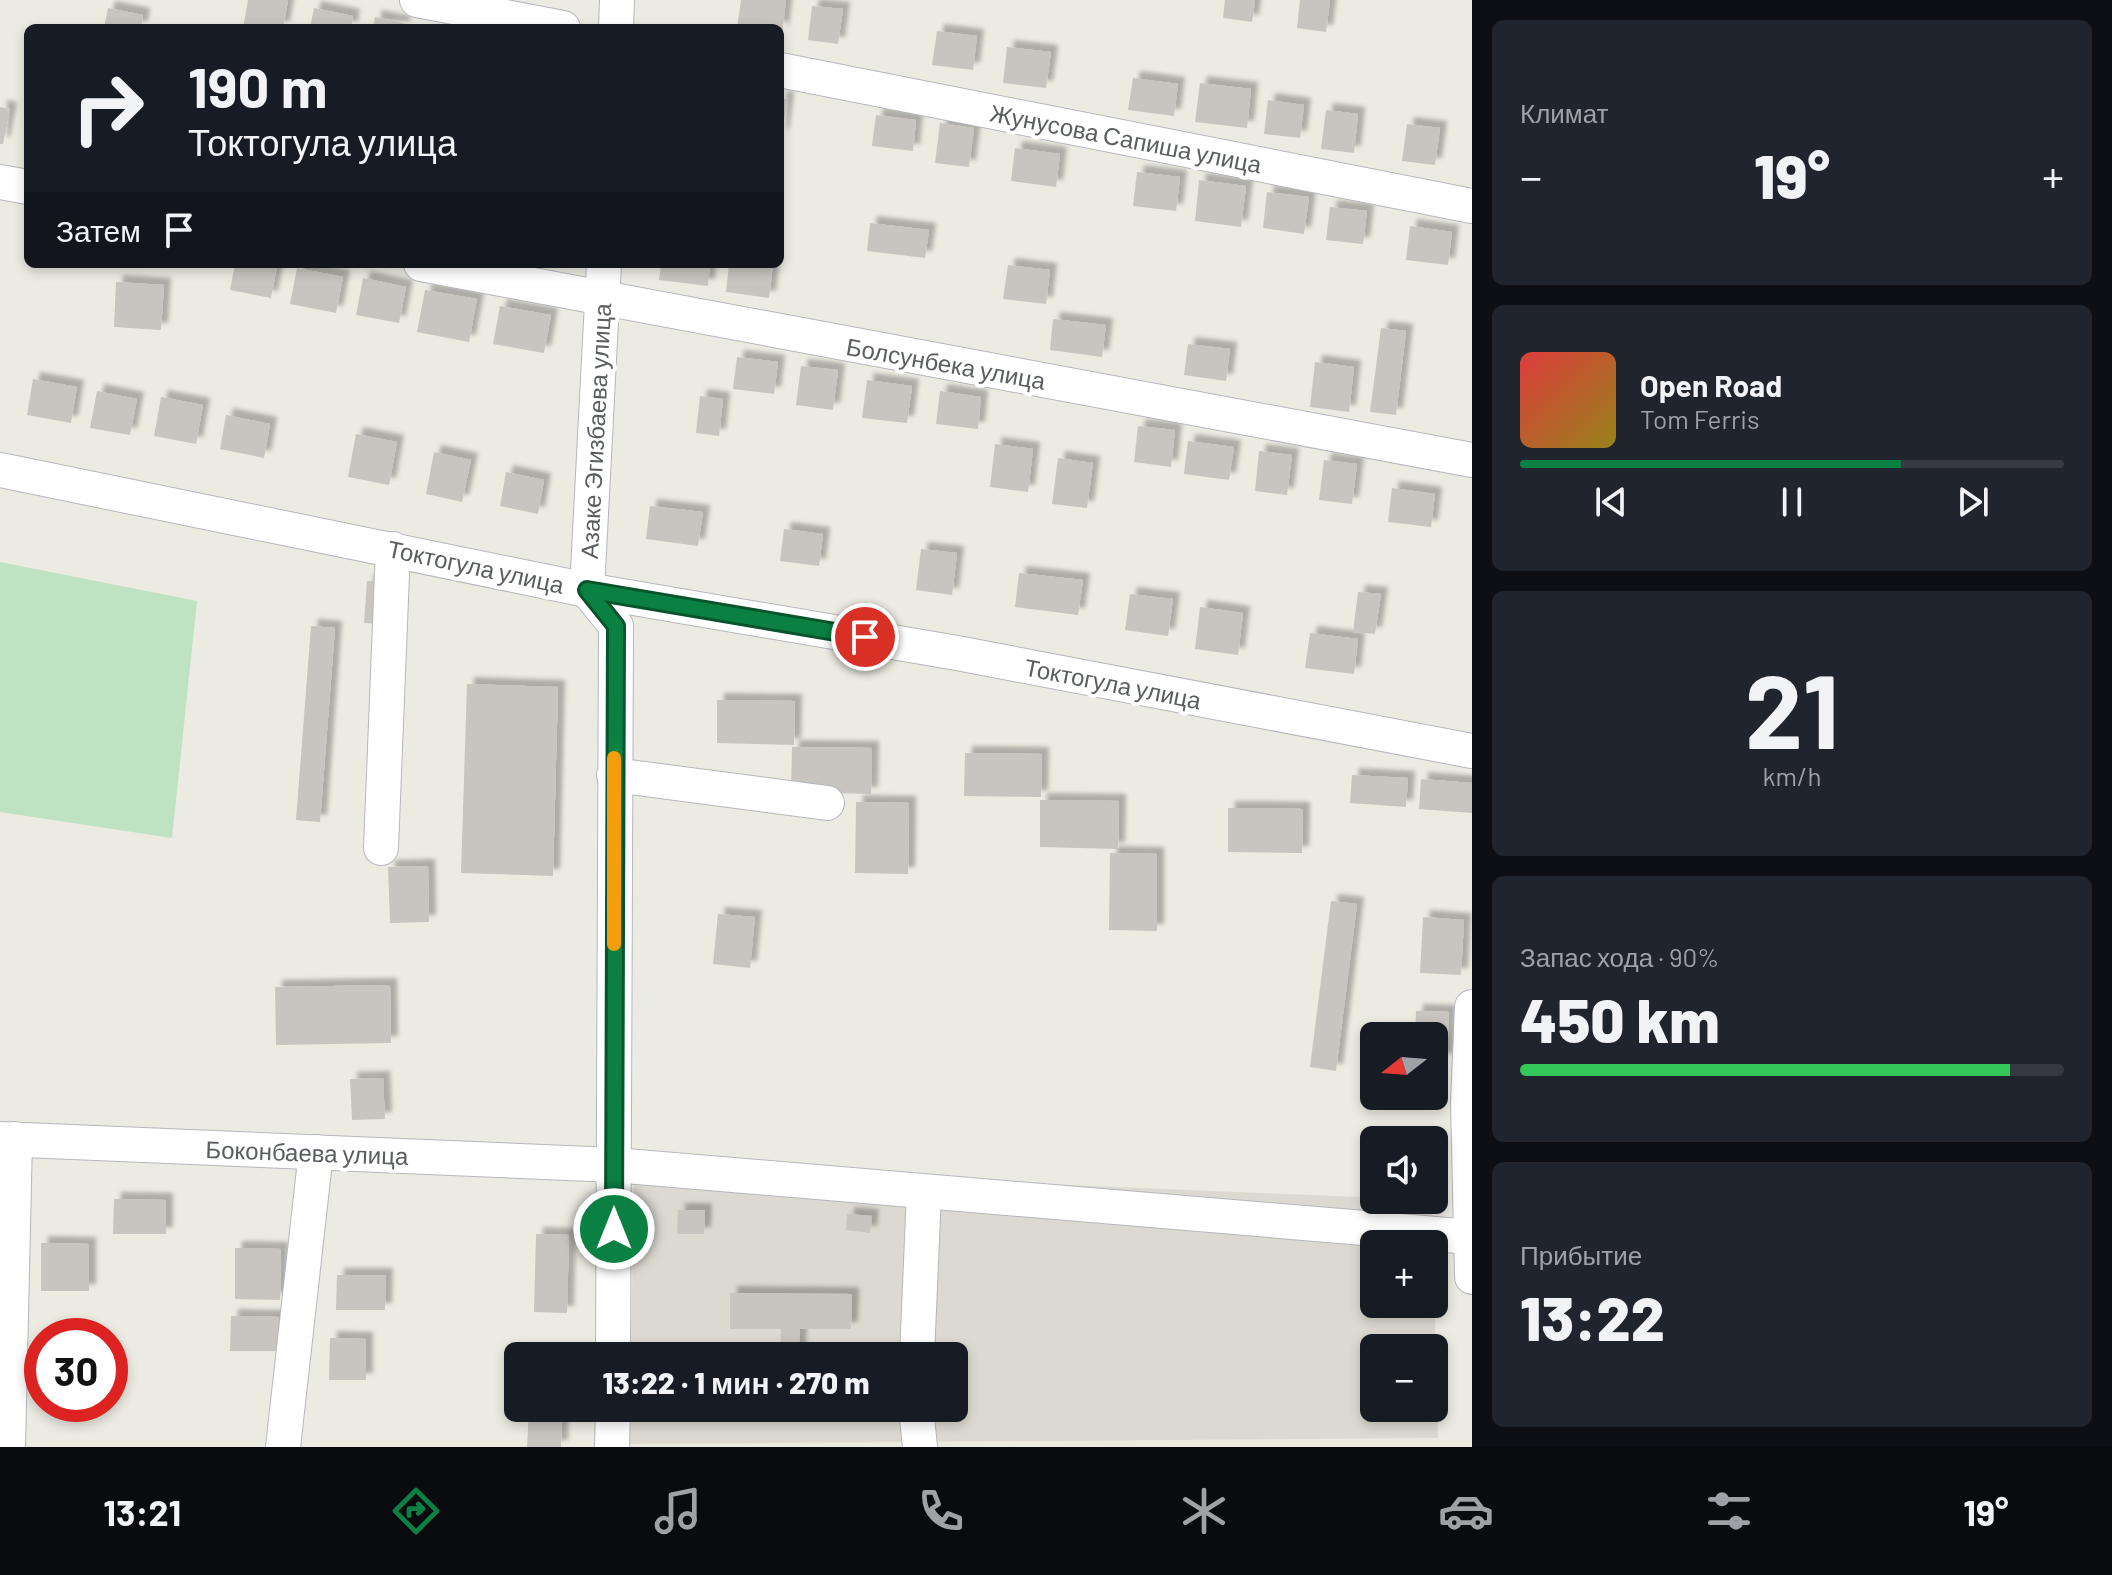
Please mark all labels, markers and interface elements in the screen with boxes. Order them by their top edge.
text: 190 m [188,52,327,119]
icon: right [56,56,160,160]
street label: Жунусова Сапиша улица [988,97,1265,179]
text: Климат [1520,97,1609,128]
text: Токтогула улица [188,120,457,163]
text: 19° [1754,139,1830,211]
text: − [1520,149,1542,202]
text: + [2042,149,2064,202]
icon: arrive [157,208,201,252]
text: Затем [56,212,141,248]
street label: Азаке Эгизбаева улица [574,302,616,560]
street label: Болсунбека улица [844,331,1049,395]
text: Open Road [1640,367,1782,403]
text: Tom Ferris [1640,403,1760,434]
icon: previous [1589,480,1633,524]
icon: pause [1770,480,1814,524]
icon: next [1951,480,1995,524]
street label: Токтогула улица [385,533,567,599]
pin [831,603,899,671]
icon: arrive [843,615,887,659]
text: 21 [1745,645,1839,770]
street label: Токтогула улица [1022,652,1204,714]
text: km/h [1763,760,1821,791]
text: Запас хода · 90% [1520,941,1719,972]
text: 450 km [1520,983,1720,1055]
north arrow [1360,1022,1448,1110]
map controls [1360,1022,1448,1422]
button: sound [1360,1126,1448,1214]
street label: Боконбаева улица [205,1134,410,1170]
position arrow [572,1187,656,1271]
button: + [1360,1230,1448,1318]
text: Прибытие [1520,1239,1642,1270]
text: 13:22 [1520,1281,1665,1353]
speed limit sign: 30 [24,1318,128,1422]
button: − [1360,1334,1448,1422]
text: 13:22 · 1 мин · 270 m [603,1364,869,1400]
icon: directions [388,1483,444,1539]
icon: music [650,1483,706,1539]
icon: phone [913,1483,969,1539]
icon: climate [1176,1483,1232,1539]
icon: car [1438,1483,1494,1539]
icon: filters [1701,1483,1757,1539]
text: 13:21 [103,1490,181,1533]
text: 19° [1963,1490,2009,1533]

